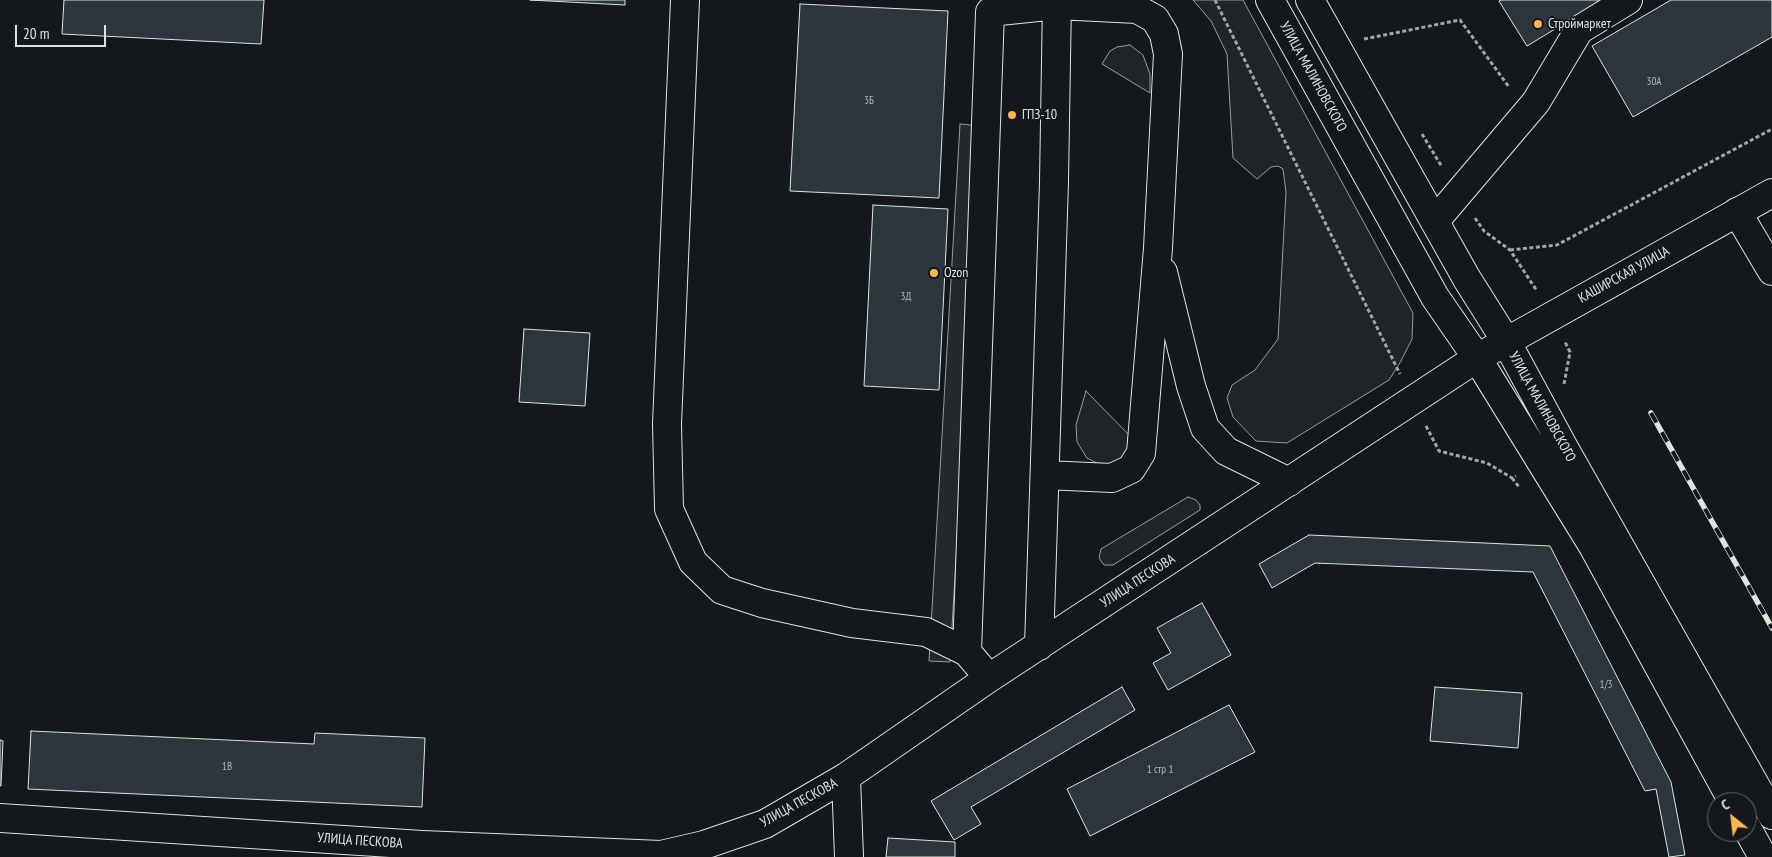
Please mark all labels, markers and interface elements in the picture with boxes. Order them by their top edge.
scale bar [18,15,109,47]
place label: Строймаркет [1548,16,1611,32]
marker: Строймаркет [1532,18,1544,30]
street label: УЛИЦА МАЛИНОВСКОГО [1276,19,1350,135]
text: 20 m [23,24,49,43]
house number: 30А [1646,75,1662,89]
house number: 3Б [864,94,874,108]
place label: ГПЗ-10 [1022,107,1057,123]
marker: ГПЗ-10 [1006,109,1018,121]
street label: КАШИРСКАЯ УЛИЦА [1576,243,1672,307]
place label: Ozon [944,265,969,281]
marker: Ozon [928,267,940,279]
house number: 3Д [901,290,911,304]
street label: УЛИЦА МАЛИНОВСКОГО [1505,349,1579,465]
street label: УЛИЦА ПЕСКОВА [1098,551,1178,611]
house number: 1/3 [1599,678,1613,692]
house number: 1В [222,760,232,774]
house number: 1 стр 1 [1147,763,1173,777]
street label: УЛИЦА ПЕСКОВА [758,775,840,831]
north arrow [1707,792,1757,842]
text: С [1718,795,1732,814]
street label: УЛИЦА ПЕСКОВА [317,830,403,852]

